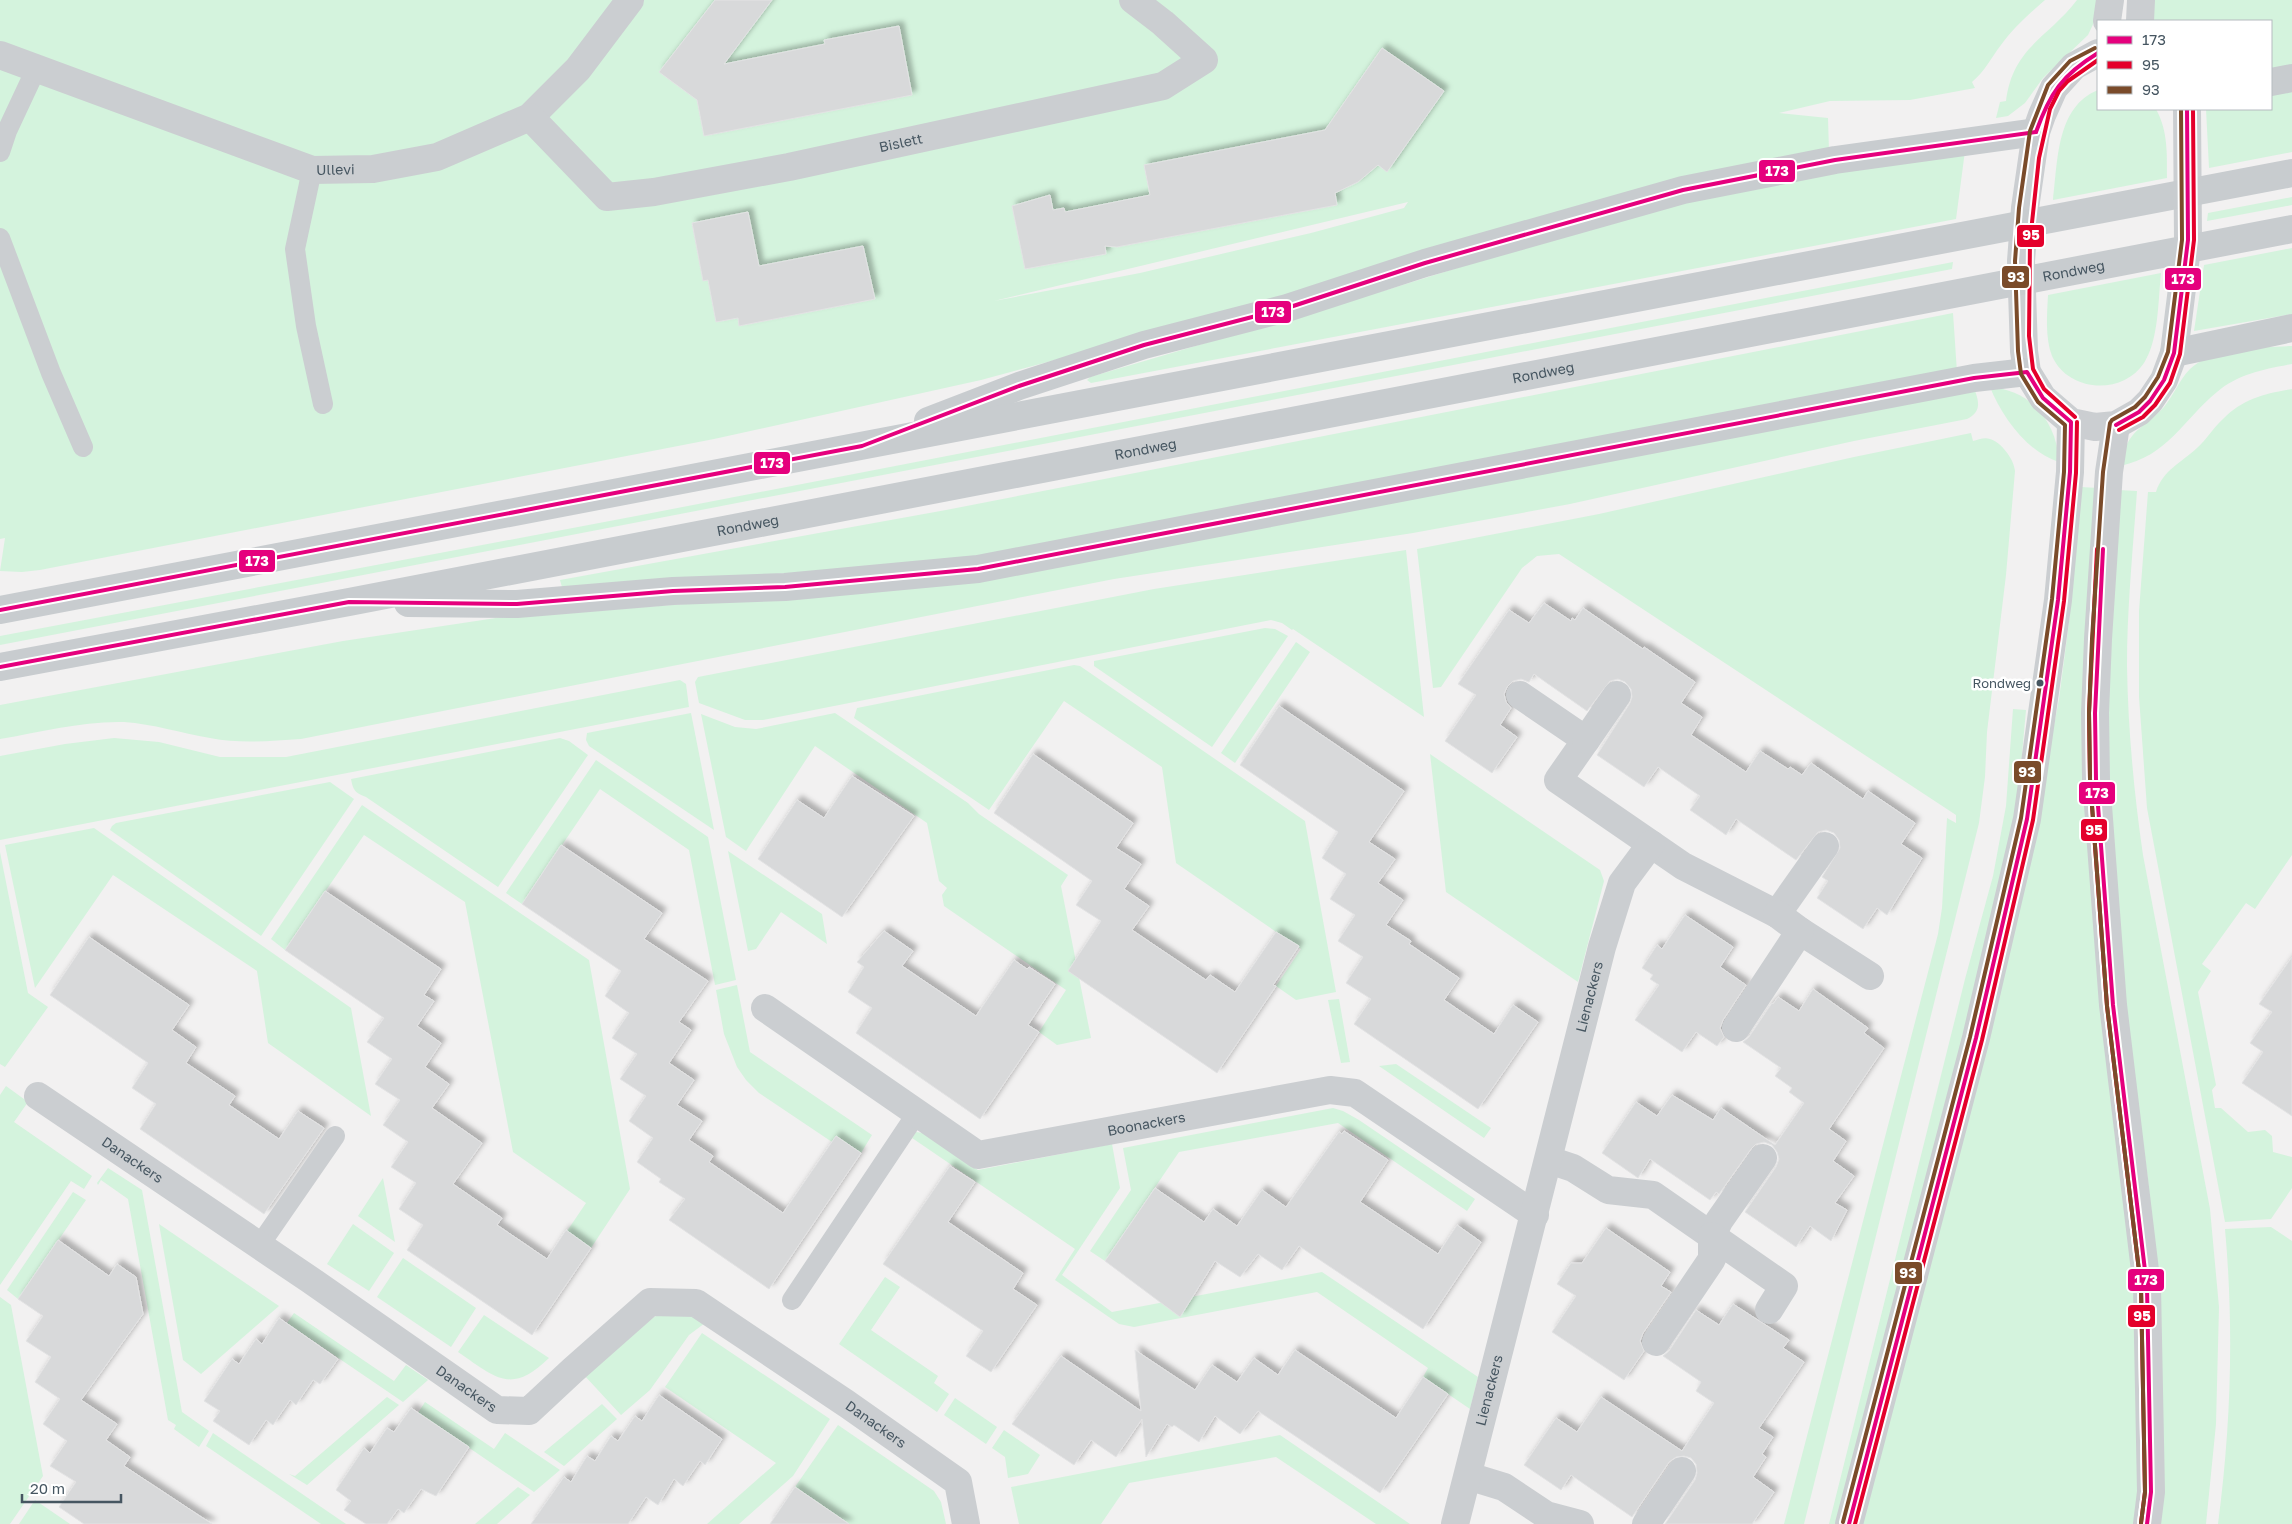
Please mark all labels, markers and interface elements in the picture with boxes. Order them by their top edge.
legend [2097,20,2272,110]
text: 173 [2142,30,2166,48]
text: 95 [2142,55,2160,73]
text: 93 [2142,80,2160,98]
street label: Bislett [877,129,924,155]
line badge: 173 [1758,159,1796,183]
street label: Ullevi [316,160,355,178]
text: 173 [1765,162,1789,179]
line badge: 95 [2016,224,2045,248]
text: 95 [2022,226,2040,243]
street label: Rondweg [2041,256,2106,285]
line badge: 93 [2001,265,2030,289]
line badge: 173 [2164,267,2202,291]
text: 93 [2007,268,2025,285]
text: 173 [2171,270,2195,287]
line badge: 173 [1254,300,1292,324]
text: 173 [1261,303,1285,320]
street label: Rondweg [1511,358,1576,387]
street label: Rondweg [1113,434,1178,463]
line badge: 173 [753,451,791,475]
text: 173 [760,454,784,471]
street label: Rondweg [715,511,780,539]
line badge: 173 [238,549,276,573]
text: 173 [245,552,269,569]
place label: Rondweg [1973,675,2031,691]
marker: Rondweg [2035,678,2045,688]
line badge: 93 [2013,760,2042,784]
text: 93 [2018,763,2036,780]
line badge: 173 [2078,781,2116,805]
text: 173 [2085,784,2109,801]
line badge: 95 [2080,818,2108,842]
text: 95 [2085,821,2103,838]
street label: Lienackers [1572,959,1606,1034]
street label: Boonackers [1106,1108,1187,1139]
street label: Danackers [99,1133,167,1186]
line badge: 93 [1894,1261,1923,1285]
text: 93 [1899,1264,1917,1281]
line badge: 173 [2127,1268,2165,1292]
text: 173 [2134,1271,2158,1288]
line badge: 95 [2127,1304,2156,1328]
text: 95 [2133,1307,2151,1324]
street label: Lienackers [1471,1353,1506,1427]
street label: Danackers [433,1361,501,1416]
street label: Danackers [842,1397,910,1451]
scale bar [22,1472,121,1504]
text: 20 m [30,1479,65,1497]

